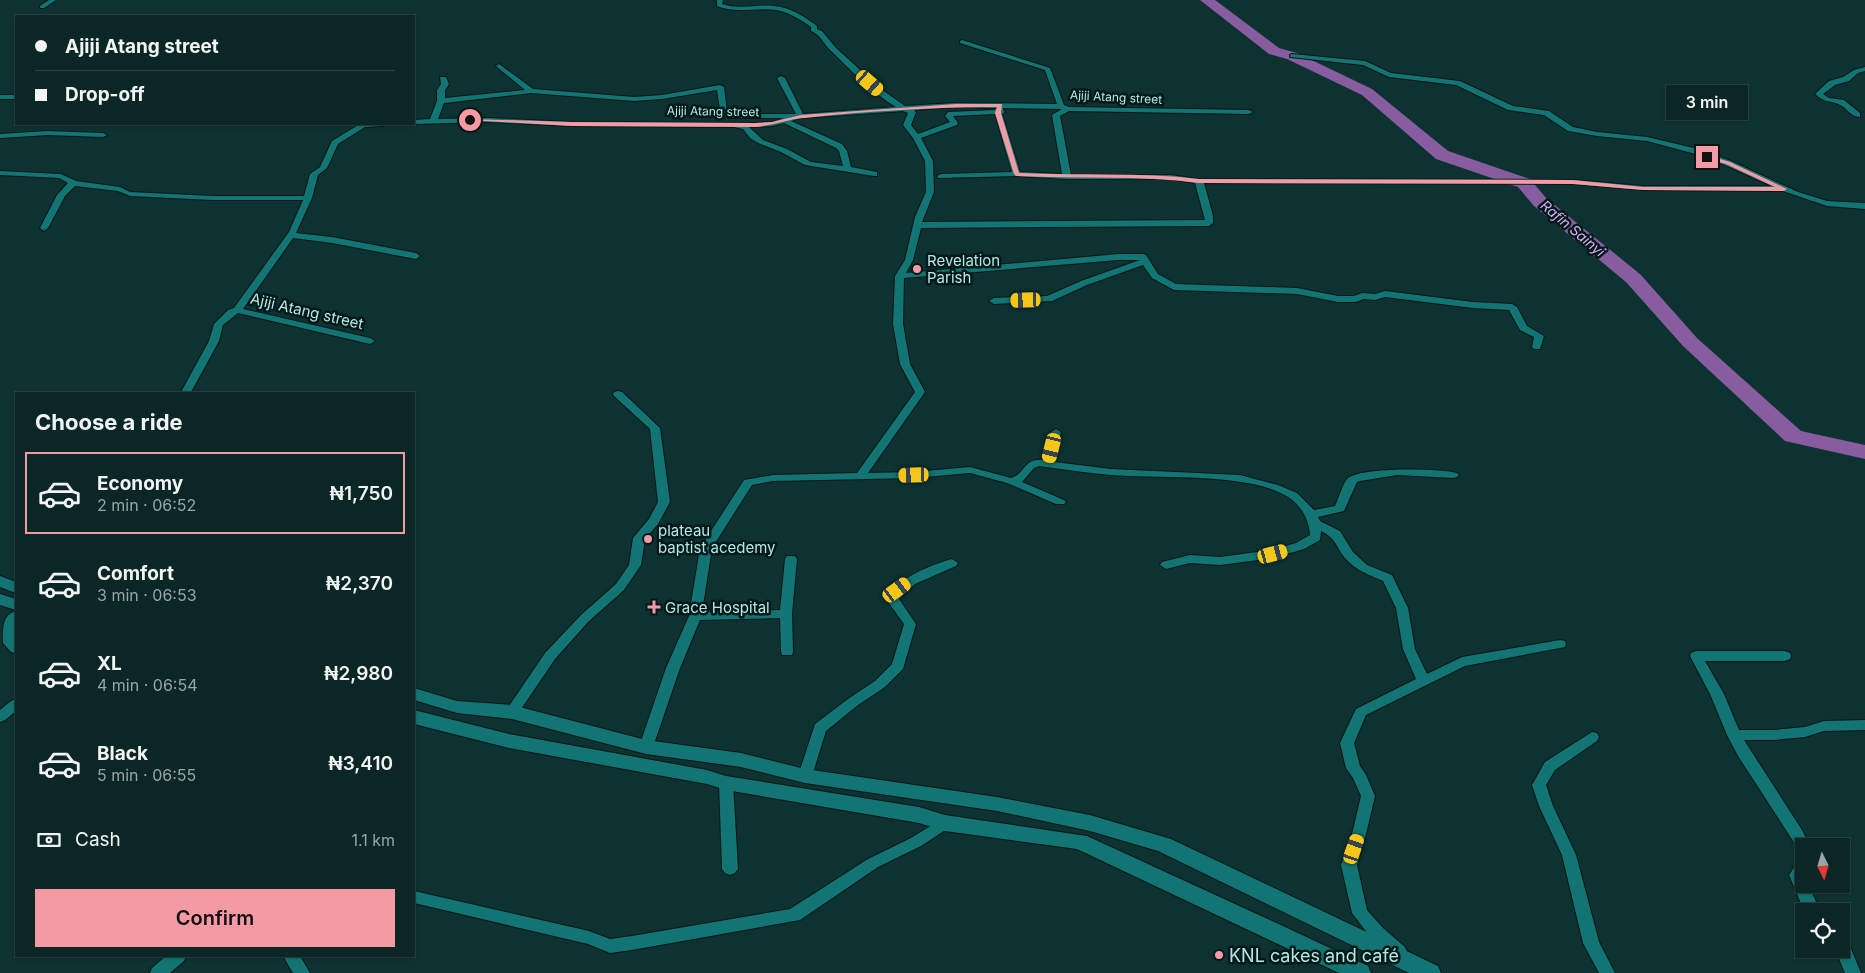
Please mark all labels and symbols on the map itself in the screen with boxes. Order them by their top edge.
car [853,67,886,99]
callout: 3 min [1666,84,1748,120]
street label: Ajiji Atang street [1069,87,1163,107]
street label: Ajiji Atang street [667,103,759,119]
route start [459,109,481,131]
route end [1696,146,1718,168]
water label: Rafin Sainyi [1537,196,1609,260]
place label: Revelation Parish [927,251,1000,287]
marker: Revelation Parish [911,263,923,275]
street label: Ajiji Atang street [249,289,365,333]
car [1010,292,1041,308]
car [1041,432,1062,464]
car [898,467,929,483]
place label: plateau baptist acedemy [658,521,776,557]
marker: plateau baptist acedemy [642,533,654,545]
car [1256,543,1289,565]
car [880,575,913,605]
place label: Grace Hospital [665,598,770,617]
marker: Grace Hospital [647,600,661,614]
car [1342,832,1365,866]
north arrow [1795,838,1850,892]
place label: KNL cakes and café [1229,945,1399,966]
marker: KNL cakes and café [1213,949,1225,961]

